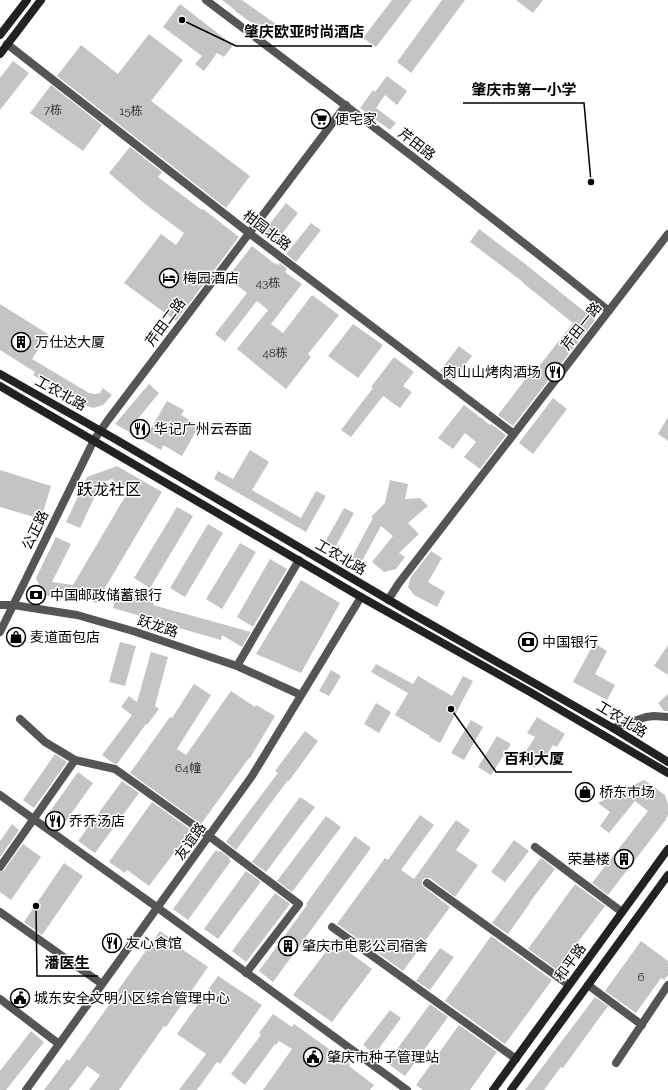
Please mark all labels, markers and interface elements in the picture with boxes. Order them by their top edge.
callout: 肇庆欧亚时尚酒店 [236,19,372,46]
text: 肇庆欧亚时尚酒店 [244,23,364,41]
callout: 肇庆市第一小学 [463,76,584,103]
text: 肇庆市第一小学 [471,81,577,99]
house number: 7栋 [44,103,62,117]
house number: 15栋 [119,104,143,118]
supermarket icon: 便宅家 [310,108,332,130]
place label: 便宅家 [335,111,377,127]
street label: 芹田路 [396,125,438,163]
street label: 柑园北路 [240,207,294,253]
hotel icon: 梅园酒店 [158,267,180,289]
place label: 梅园酒店 [183,270,239,286]
house number: 43栋 [256,276,280,290]
street label: 芹田二路 [142,295,188,349]
street label: 芹田一路 [557,299,605,353]
building icon: 万仕达大厦 [10,331,32,353]
place label: 万仕达大厦 [35,334,105,350]
house number: 48栋 [262,346,288,360]
restaurant icon: 肉山山烤肉酒场 [544,361,566,383]
place label: 肉山山烤肉酒场 [443,364,541,380]
street label: 工农北路 [33,372,89,414]
restaurant icon: 华记广州云吞面 [129,418,151,440]
place label: 华记广州云吞面 [154,421,252,437]
district label: 跃龙社区 [77,480,141,499]
street label: 公正路 [19,508,51,552]
street label: 工农北路 [313,536,369,578]
bank icon: 中国邮政储蓄银行 [25,584,47,606]
place label: 中国邮政储蓄银行 [50,587,162,603]
street label: 跃龙路 [136,612,180,640]
shop icon: 麦道面包店 [5,626,27,648]
place label: 麦道面包店 [30,629,100,645]
bank icon: 中国银行 [517,631,539,653]
place label: 中国银行 [542,634,598,650]
street label: 工农北路 [594,698,650,740]
callout: 百利大厦 [496,745,572,772]
text: 百利大厦 [504,750,564,768]
house number: 64幢 [175,761,201,775]
shop icon: 桥东市场 [574,781,596,803]
place label: 桥东市场 [599,784,655,800]
restaurant icon: 乔乔汤店 [44,810,66,832]
place label: 乔乔汤店 [69,813,125,829]
street label: 友谊路 [171,819,209,863]
building icon: 荣基楼 [613,848,635,870]
place label: 荣基楼 [568,851,610,867]
restaurant icon: 友心食馆 [101,932,123,954]
place label: 友心食馆 [126,935,182,951]
building icon: 肇庆市电影公司宿舍 [277,935,299,957]
place label: 肇庆市电影公司宿舍 [302,938,428,954]
street label: 和平路 [551,940,589,984]
callout: 潘医生 [37,949,98,976]
text: 潘医生 [44,954,90,972]
house number: 6 [637,970,645,984]
public building icon: 城东安全文明小区综合管理中心 [9,987,31,1009]
place label: 城东安全文明小区综合管理中心 [34,990,230,1006]
public building icon: 肇庆市种子管理站 [302,1046,324,1068]
place label: 肇庆市种子管理站 [327,1049,439,1065]

